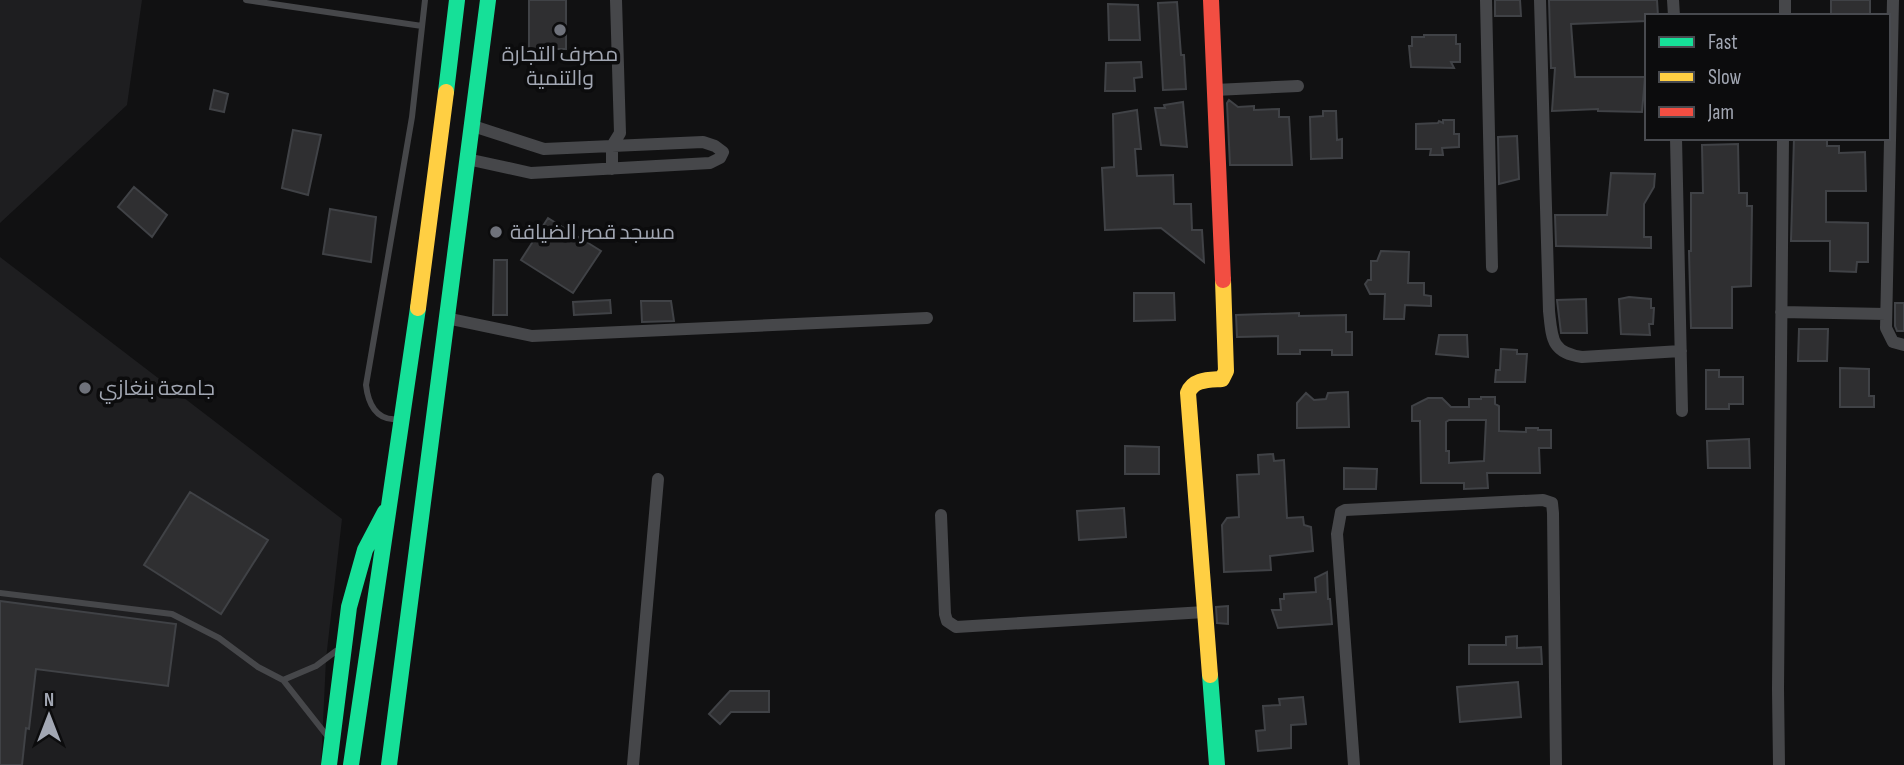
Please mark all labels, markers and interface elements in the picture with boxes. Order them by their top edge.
legend [1645,14,1890,140]
marker: مصرف التجارة والتنمية [552,22,568,38]
text: Fast [1708,30,1738,55]
place label: مصرف التجارة والتنمية [502,42,618,91]
text: Slow [1708,65,1742,90]
text: Jam [1707,100,1734,125]
place label: مسجد قصر الضيافة [510,220,675,245]
marker: مسجد قصر الضيافة [488,224,504,240]
place label: جامعة بنغازي [99,376,215,404]
marker: جامعة بنغازي [77,380,93,396]
north arrow [14,681,84,751]
text: N [44,689,54,712]

